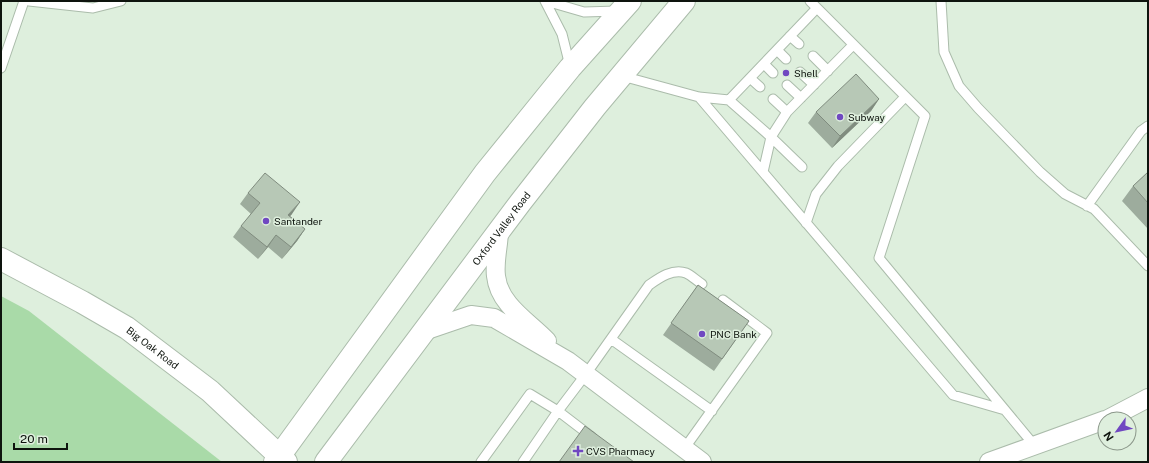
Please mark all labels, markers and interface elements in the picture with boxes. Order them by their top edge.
place label: Shell [794,67,818,79]
marker: Shell [781,68,791,78]
place label: Subway [848,111,886,123]
marker: Subway [835,112,845,122]
street label: Oxford Valley Road [470,189,533,268]
place label: Santander [274,215,323,227]
marker: Santander [261,216,271,226]
street label: Big Oak Road [124,324,181,371]
place label: PNC Bank [710,328,757,340]
marker: PNC Bank [697,329,707,339]
north arrow [1097,411,1137,451]
scale bar [14,425,67,451]
text: N [1101,430,1116,443]
text: 20 m [20,432,48,446]
place label: CVS Pharmacy [586,445,656,457]
marker: CVS Pharmacy [573,446,583,456]

